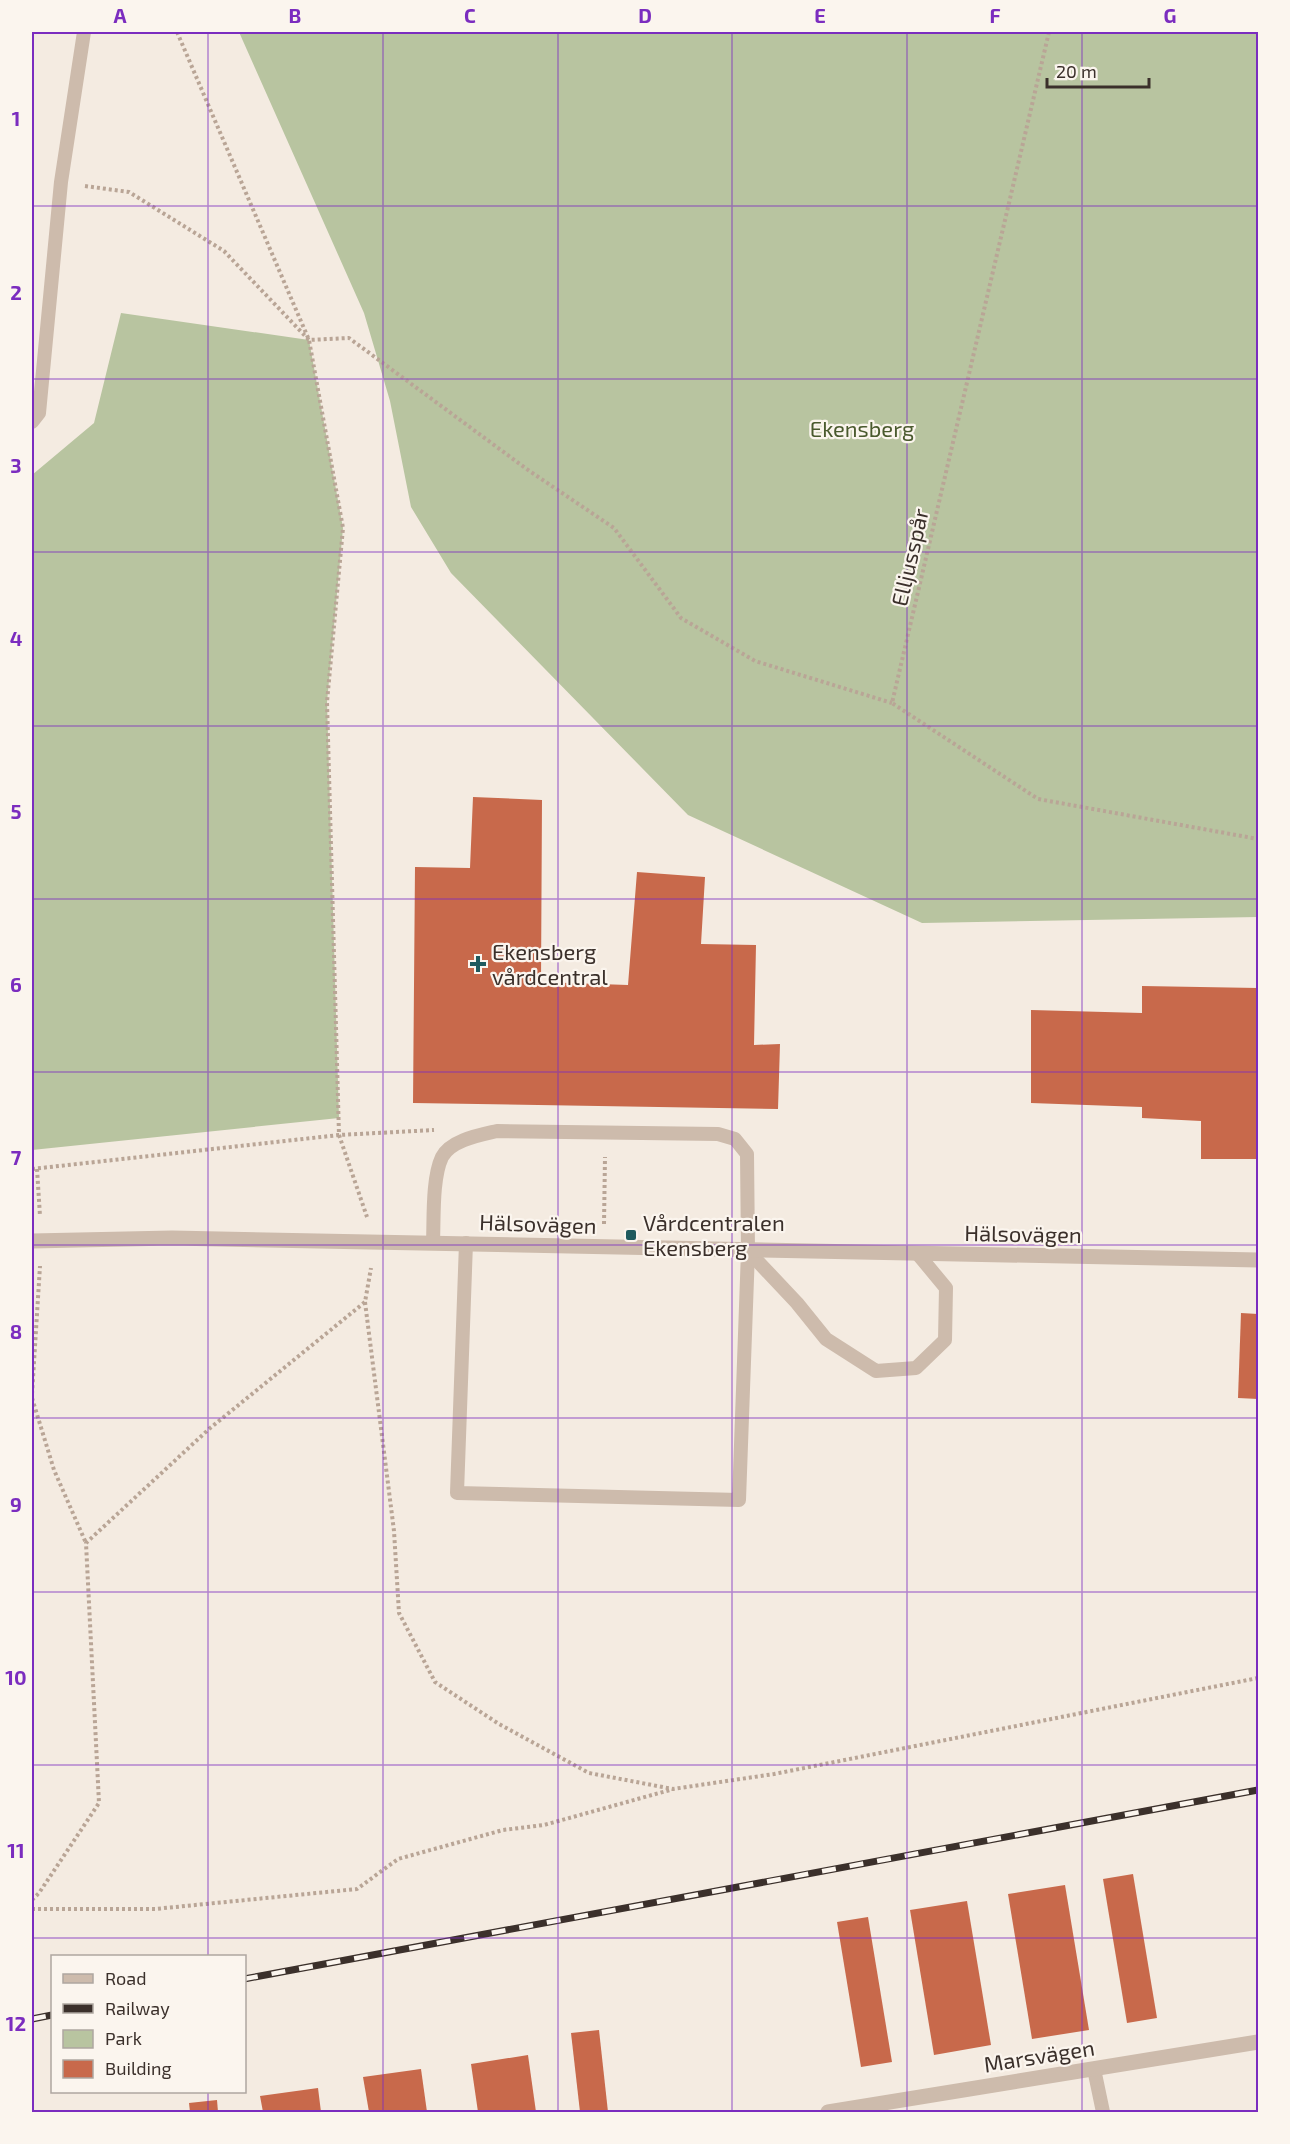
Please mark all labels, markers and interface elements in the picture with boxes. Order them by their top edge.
text: A [113,3,127,27]
text: B [289,3,301,27]
text: C [464,3,476,27]
text: D [638,3,652,27]
text: E [814,3,826,27]
text: F [989,3,1001,27]
text: G [1164,3,1176,27]
scale bar [1047,51,1149,89]
text: 20 m [1056,60,1097,82]
text: 1 [12,106,20,130]
text: 2 [10,280,22,304]
park label: Ekensberg [810,415,914,441]
text: 3 [10,453,22,477]
street label: Elljusspår [885,505,934,609]
text: 4 [10,626,23,650]
text: 5 [10,799,22,823]
place label: Ekensberg vårdcentral [492,938,608,989]
marker: Ekensberg vårdcentral [469,955,487,973]
text: 6 [10,972,22,996]
text: 7 [11,1145,22,1169]
street label: Hälsovägen [479,1208,597,1238]
place label: Vårdcentralen Ekensberg [643,1209,785,1260]
street label: Hälsovägen [964,1219,1082,1247]
marker: Vårdcentralen Ekensberg [624,1228,638,1242]
text: 8 [10,1319,22,1343]
text: 9 [10,1492,22,1516]
text: 10 [5,1665,27,1689]
text: 11 [7,1838,25,1862]
legend [51,1955,246,2093]
text: Road [105,1967,146,1989]
text: Railway [105,1997,170,2019]
text: 12 [6,2011,26,2035]
text: Park [105,2027,142,2049]
street label: Marsvägen [982,2033,1096,2077]
text: Building [105,2057,172,2079]

